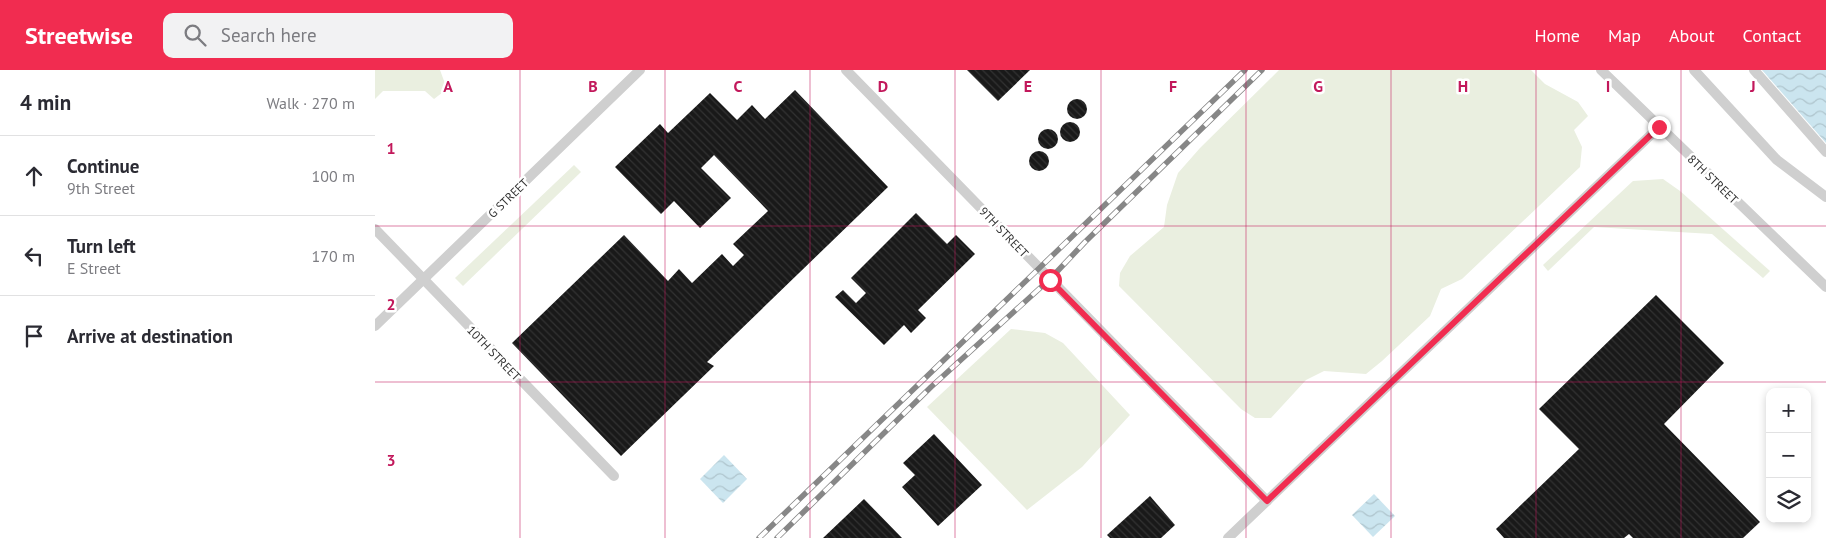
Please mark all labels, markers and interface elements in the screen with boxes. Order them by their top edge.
search box [163,13,513,58]
text: Streetwise [25,20,133,51]
icon: search [181,21,209,49]
text: Search here [221,23,317,47]
text: Home [1534,24,1580,47]
text: Map [1608,24,1641,47]
text: About [1669,24,1715,47]
text: Contact [1743,24,1801,47]
text: A [443,76,453,96]
text: B [588,76,598,96]
text: C [734,76,743,96]
text: D [878,76,888,96]
text: E [1024,76,1032,96]
text: F [1169,76,1177,96]
text: G [1313,76,1323,96]
text: H [1458,76,1468,96]
text: I [1606,76,1610,96]
text: J [1749,76,1756,96]
text: 4 min [20,89,71,116]
text: Walk · 270 m [266,93,355,113]
route end [1648,116,1671,139]
text: 1 [386,138,396,158]
street label: 8TH STREET [1685,151,1742,207]
text: Continue [67,154,139,178]
icon: ahead [20,162,48,190]
text: 100 m [312,166,355,186]
street label: G STREET [485,175,532,221]
text: 9th Street [67,178,135,198]
street label: 9TH STREET [976,204,1032,261]
text: Turn left [67,234,136,258]
icon: left [20,242,48,270]
text: 170 m [312,246,355,266]
text: E Street [67,258,121,278]
route start [1039,269,1062,292]
text: 2 [386,294,396,314]
icon: arrive [20,322,48,350]
street label: 10TH STREET [464,322,524,384]
text: Arrive at destination [67,324,233,348]
map controls [1766,388,1811,523]
button: + [1766,388,1811,433]
button: − [1766,433,1811,478]
text: 3 [386,450,396,470]
button: layers [1766,478,1811,523]

